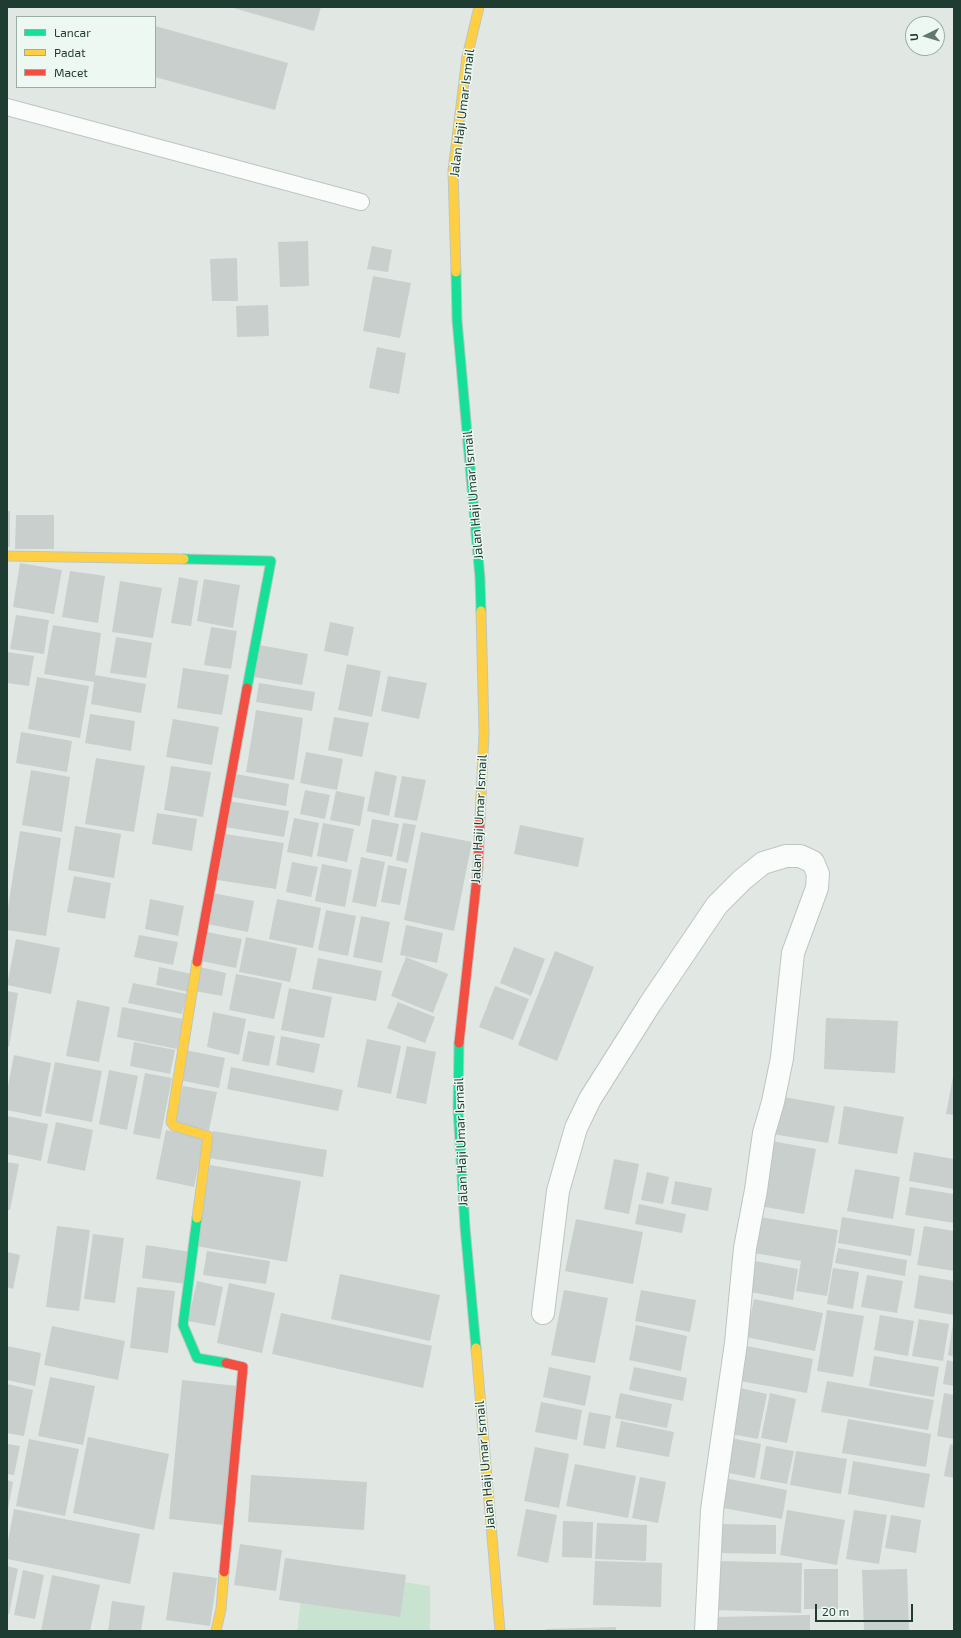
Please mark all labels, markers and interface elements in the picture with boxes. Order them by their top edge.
legend [16,16,156,88]
north arrow [905,16,945,56]
text: Lancar [54,25,91,39]
text: U [907,33,920,41]
text: Padat [54,45,86,59]
street label: Jalan Haji Umar Ismail [446,48,478,178]
text: Macet [54,65,88,79]
street label: Jalan Haji Umar Ismail [460,430,486,560]
street label: Jalan Haji Umar Ismail [468,754,490,884]
street label: Jalan Haji Umar Ismail [451,1077,471,1207]
street label: Jalan Haji Umar Ismail [472,1400,498,1530]
scale bar [817,1596,915,1622]
text: 20 m [822,1604,849,1618]

